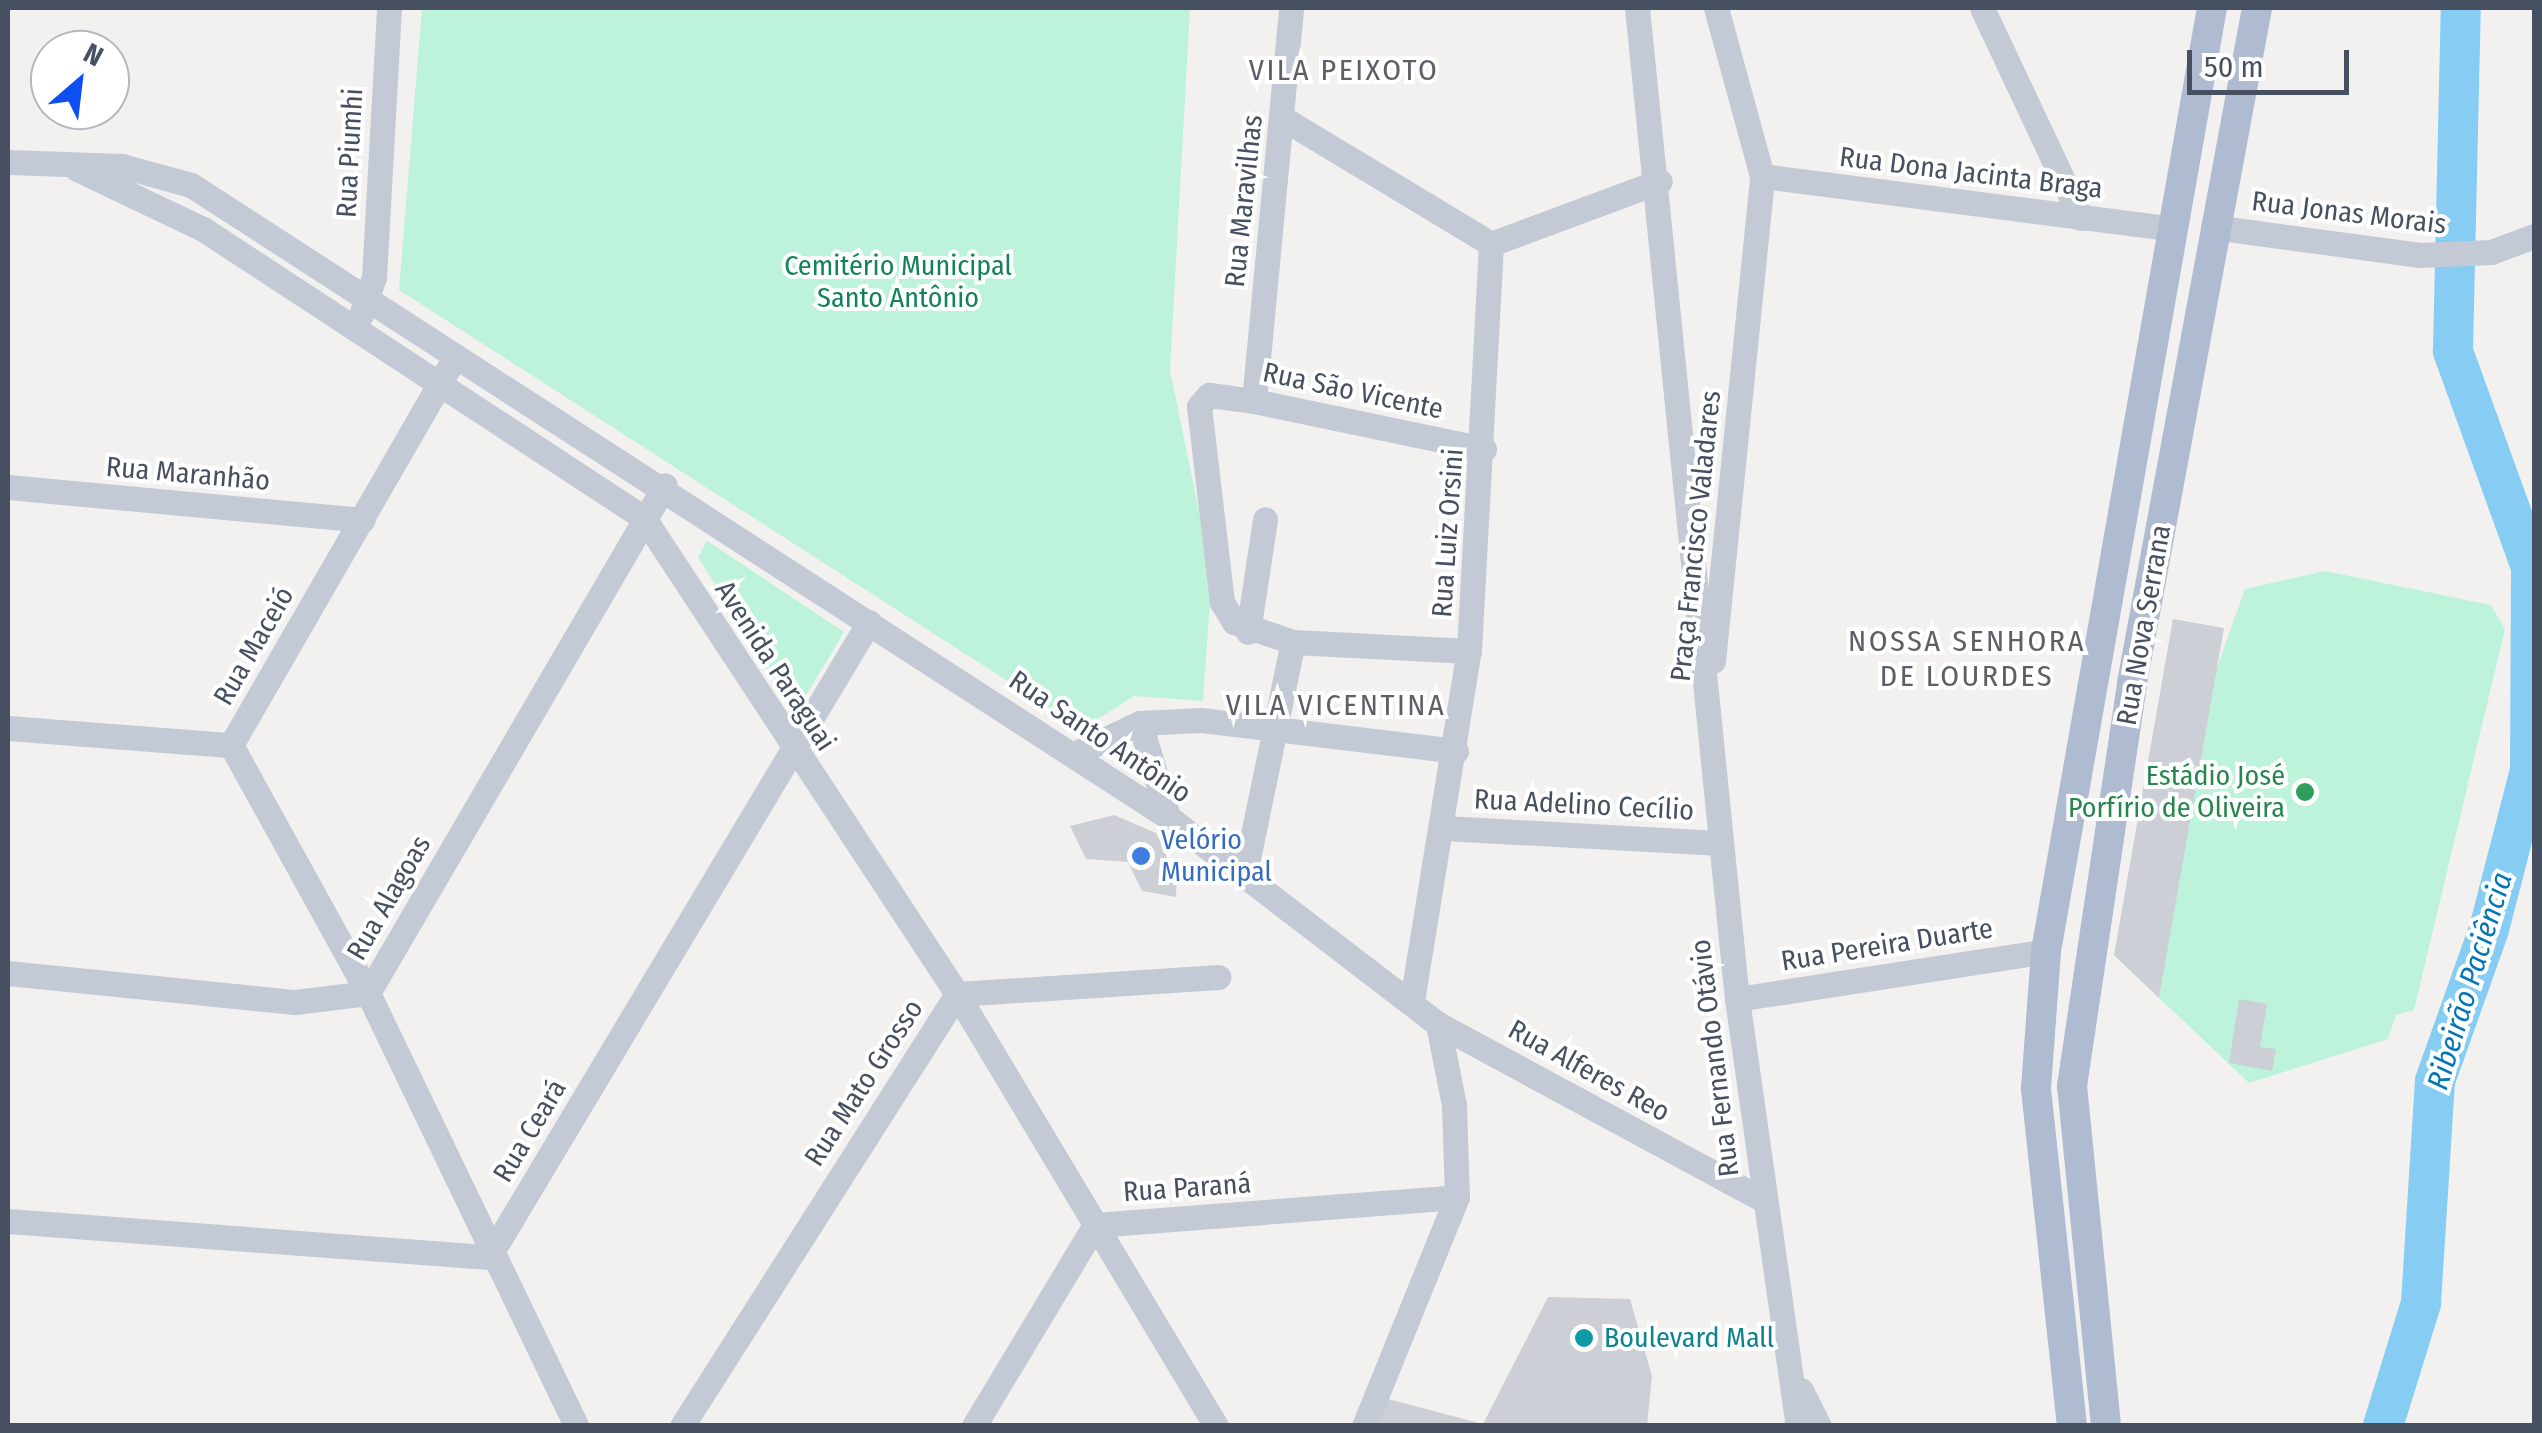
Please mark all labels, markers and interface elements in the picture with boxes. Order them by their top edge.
north arrow [30,30,130,130]
scale bar [2192,30,2354,92]
text: N [78,36,109,73]
text: 50 m [2204,49,2264,85]
district label: VILA PEIXOTO [1249,52,1439,88]
street label: Rua Piumhi [330,87,370,219]
street label: Rua Maravilhas [1218,113,1270,289]
street label: Rua Dona Jacinta Braga [1838,140,2104,206]
street label: Rua Jonas Morais [2250,184,2448,242]
park label: Cemitério Municipal Santo Antônio [784,249,1012,315]
street label: Rua São Vicente [1260,356,1446,426]
street label: Praça Francisco Valadares [1664,389,1728,683]
street label: Rua Luiz Orsini [1425,447,1471,619]
street label: Rua Maranhão [105,450,271,498]
street label: Rua Nova Serrana [2110,522,2178,728]
street label: Avenida Paraguai [708,575,842,757]
street label: Rua Maceió [207,581,301,711]
district label: NOSSA SENHORA DE LOURDES [1848,623,2086,694]
street label: Rua Santo Antônio [1003,664,1197,810]
district label: VILA VICENTINA [1226,687,1446,723]
place label: Estádio José Porfírio de Oliveira [2068,759,2285,825]
marker: Estádio José Porfírio de Oliveira [2294,781,2316,803]
street label: Rua Adelino Cecílio [1473,782,1695,828]
place label: Velório Municipal [1161,823,1272,889]
street label: Rua Alagoas [340,830,438,966]
marker: Velório Municipal [1130,845,1152,867]
water label: Ribeirão Paciência [2420,868,2520,1094]
street label: Rua Pereira Duarte [1779,912,1995,978]
street label: Rua Fernando Otávio [1684,937,1746,1179]
street label: Rua Mato Grosso [798,993,930,1173]
street label: Rua Alferes Reo [1502,1013,1676,1129]
street label: Rua Ceará [486,1074,574,1188]
street label: Rua Paraná [1122,1167,1252,1209]
place label: Boulevard Mall [1604,1321,1774,1355]
marker: Boulevard Mall [1573,1327,1595,1349]

